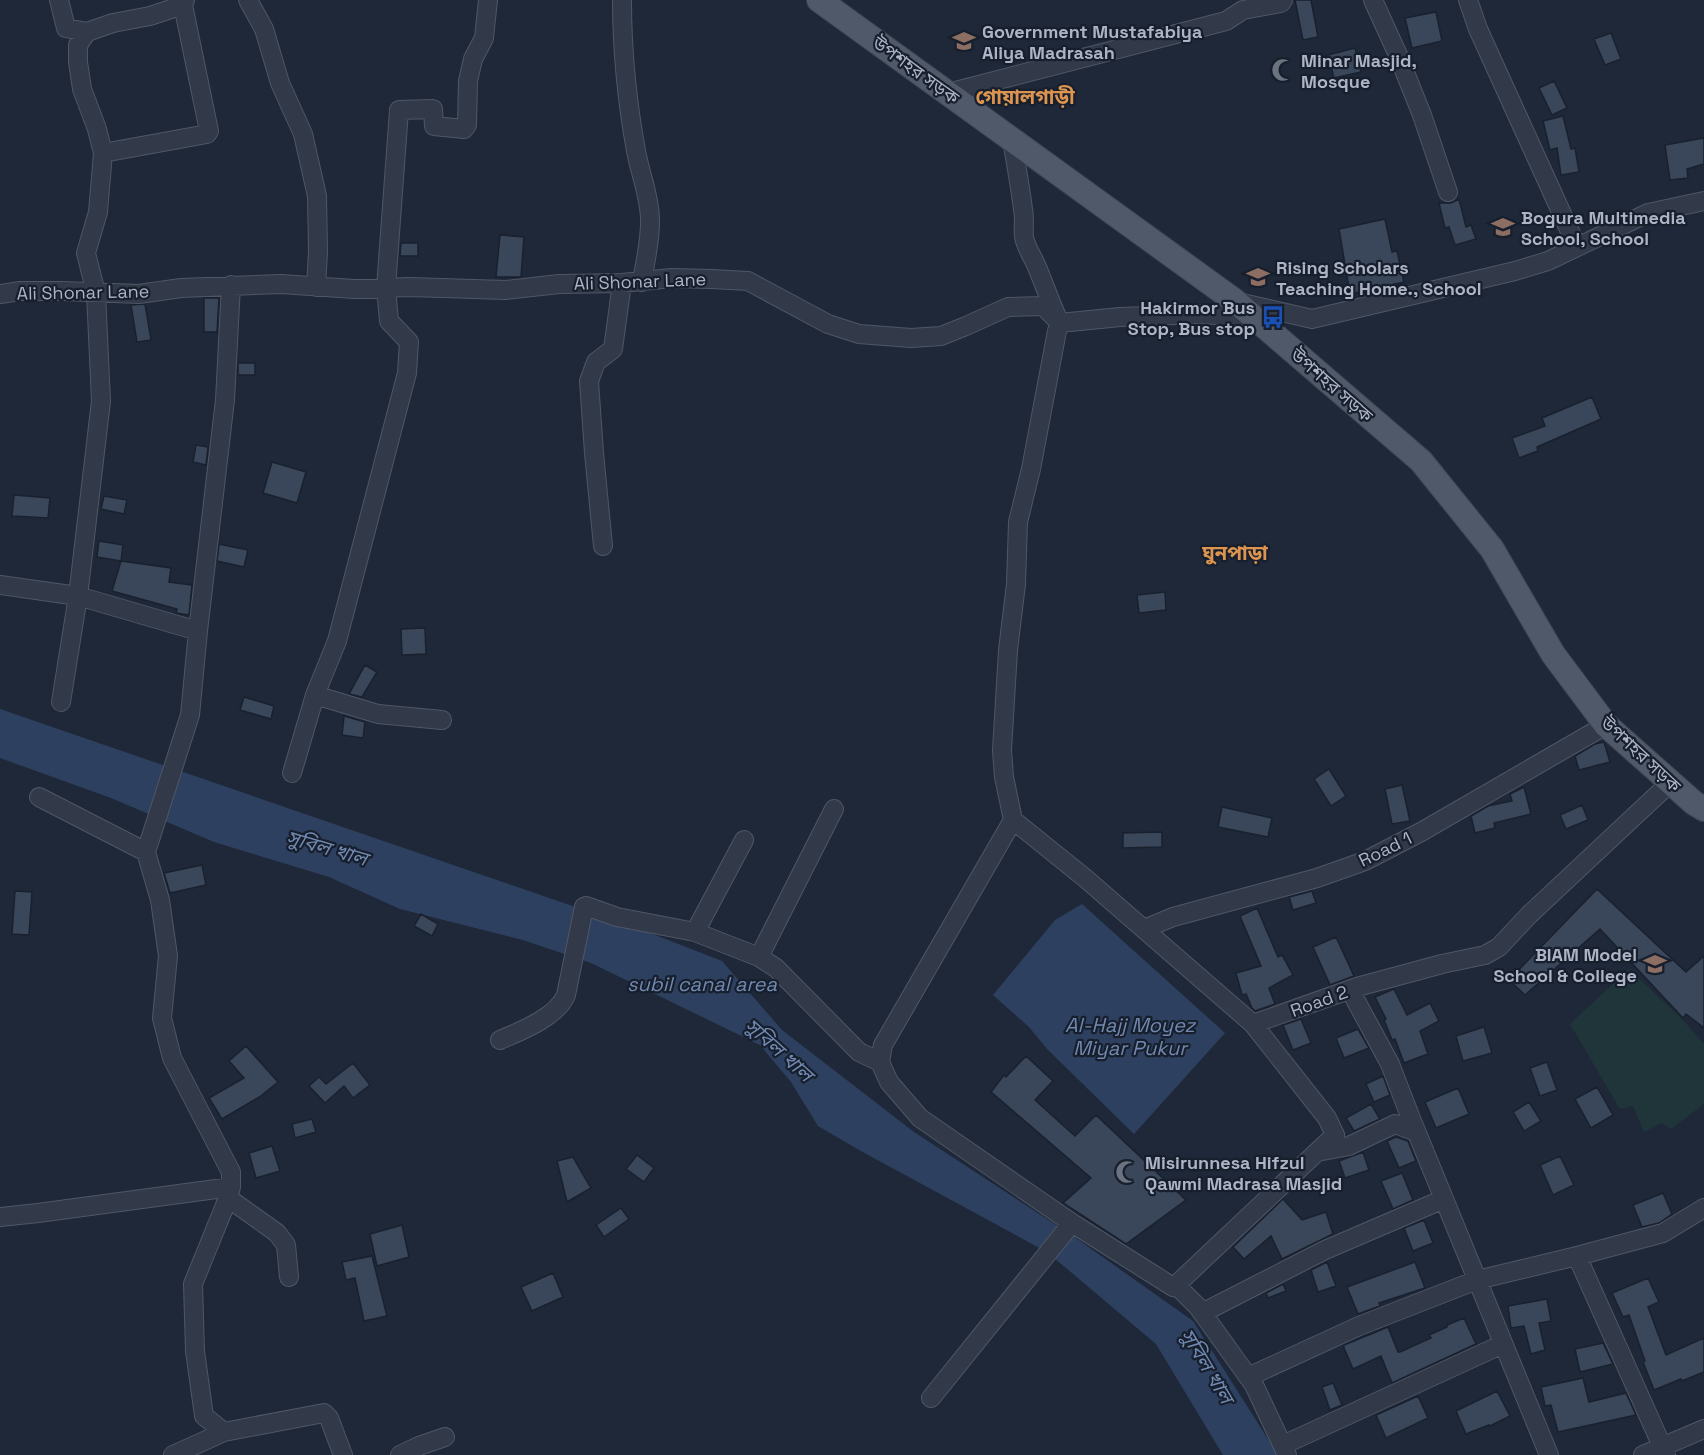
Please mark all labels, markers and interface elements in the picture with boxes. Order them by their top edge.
place label: Government Mustafabiya Aliya Madrasah [982,20,1203,64]
school or university icon: Government Mustafabiya Aliya Madrasah [951,28,977,54]
street label: উপশহর সড়ক [867,30,964,109]
place label: Minar Masjid, Mosque [1301,49,1417,93]
mosque icon: Minar Masjid, Mosque [1270,57,1296,83]
district label: গোয়ালগাড়ী [975,84,1075,110]
place label: Bogura Multimedia School, School [1521,206,1686,250]
school or university icon: Bogura Multimedia School, School [1490,214,1516,240]
place label: Rising Scholars Teaching Home., School [1276,256,1482,300]
school or university icon: Rising Scholars Teaching Home., School [1245,264,1271,290]
street label: Ali Shonar Lane [573,267,707,295]
street label: Ali Shonar Lane [16,279,150,305]
place label: Hakirmor Bus Stop, Bus stop [1128,296,1255,340]
bus stop icon: Hakirmor Bus Stop, Bus stop [1260,304,1286,330]
street label: উপশহর সড়ক [1285,342,1378,427]
district label: ঘুনপাড়া [1201,540,1268,566]
street label: উপশহর সড়ক [1595,710,1686,797]
water label: সুবিল খাল [284,824,374,873]
street label: Road 1 [1355,826,1415,872]
place label: BIAM Model School & College [1493,943,1637,987]
school or university icon: BIAM Model School & College [1642,951,1668,977]
water label: subil canal area [627,971,777,997]
street label: Road 2 [1287,980,1351,1022]
water label: Al-Hajj Moyez Miyar Pukur [1065,1012,1197,1061]
water label: সুবিল খাল [740,1013,821,1090]
place label: Misirunnesa Hifzul Qawmi Madrasa Masjid [1145,1151,1342,1195]
mosque icon: Misirunnesa Hifzul Qawmi Madrasa Masjid [1114,1159,1140,1185]
water label: সুবিল খাল [1175,1324,1241,1411]

